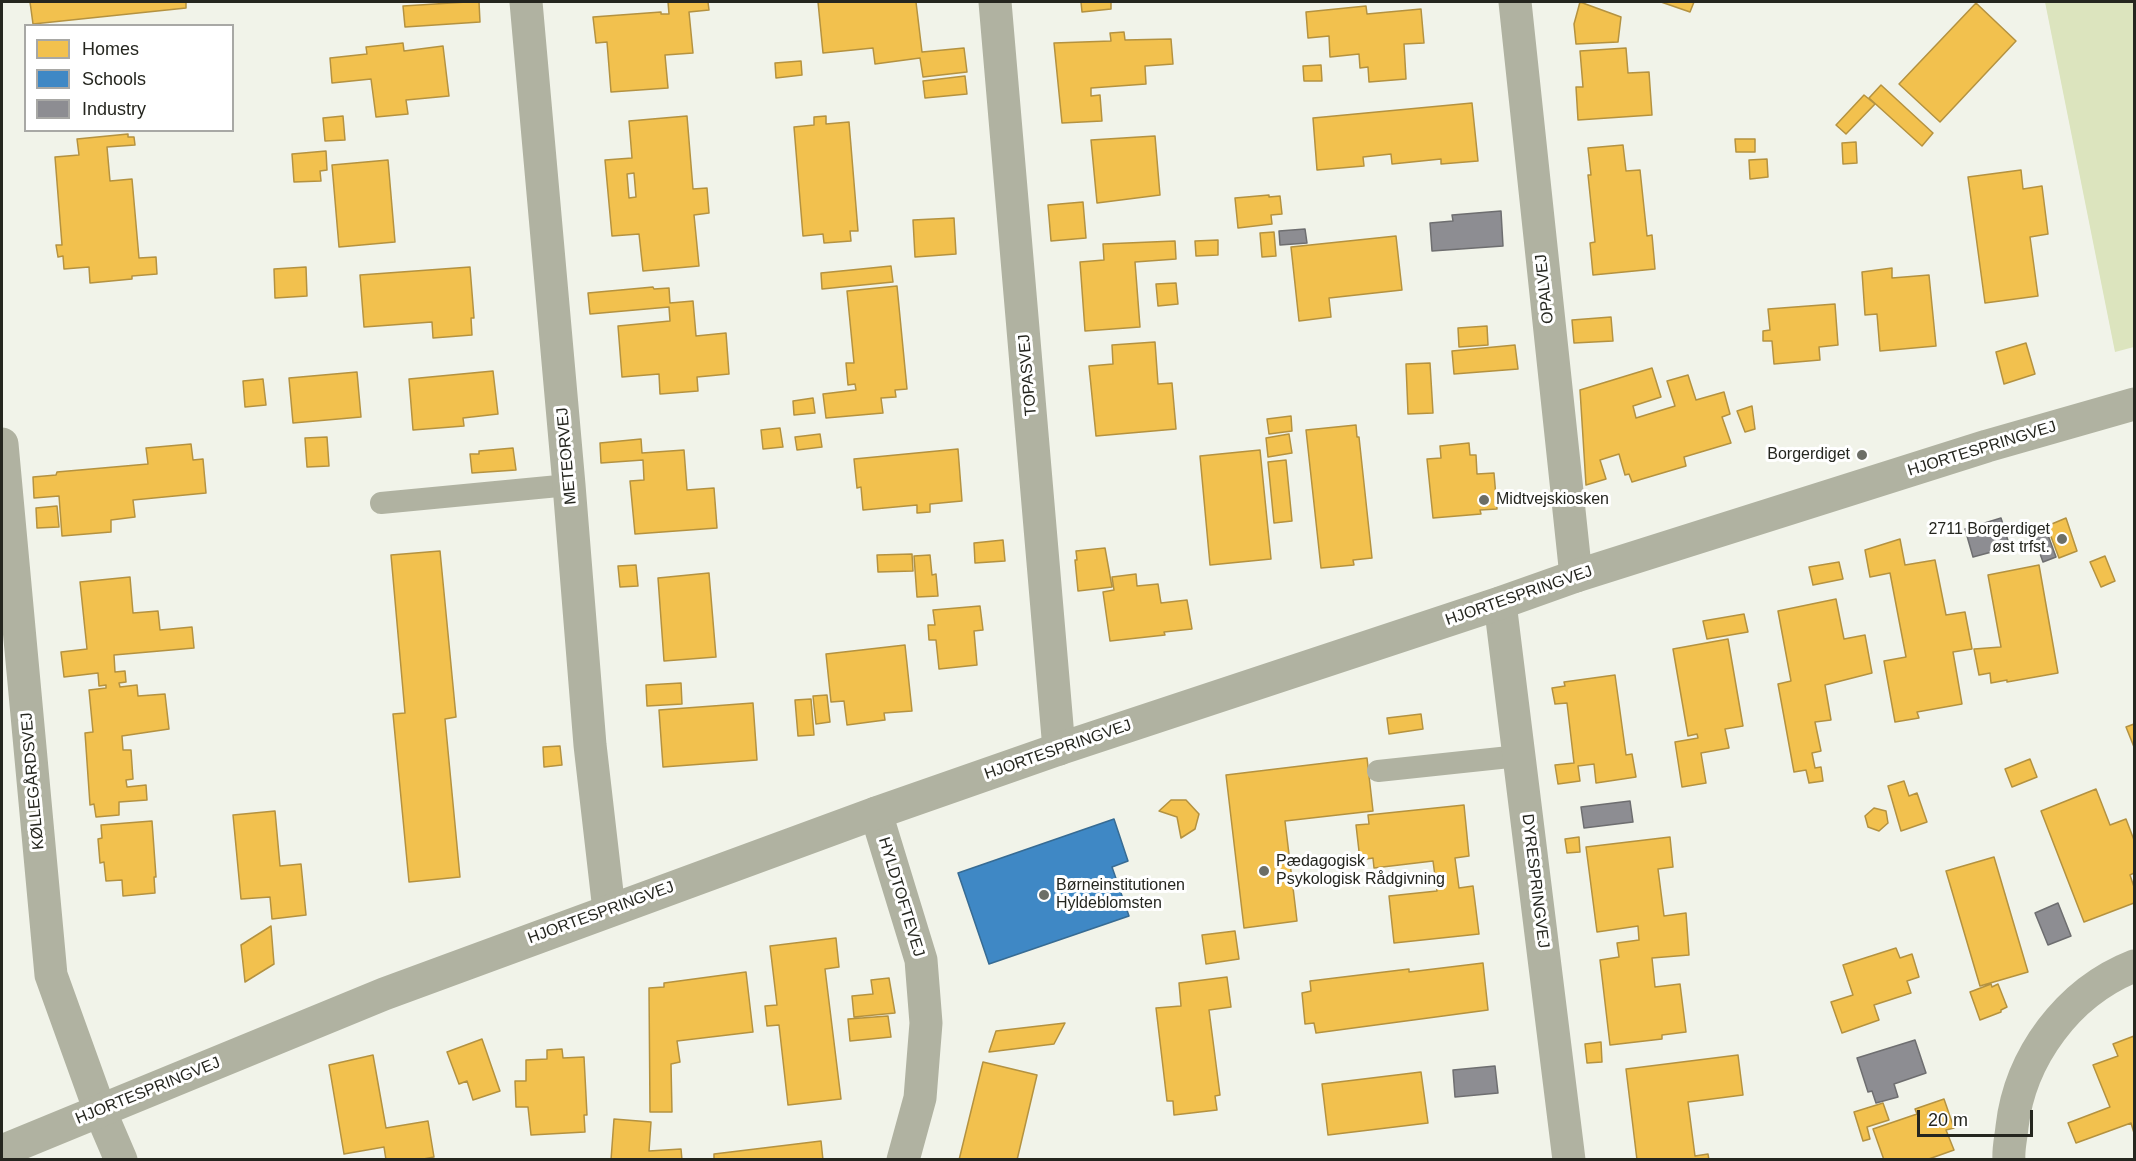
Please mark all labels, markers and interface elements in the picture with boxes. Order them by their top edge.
legend [24,24,234,132]
text: Homes [82,39,139,59]
text: Schools [82,69,146,89]
text: Industry [82,99,146,119]
street label: OPALVEJ [1532,253,1558,325]
street label: TOPASVEJ [1015,333,1041,417]
street label: METEORVEJ [553,407,581,505]
street label: HJORTESPRINGVEJ [1905,417,2059,481]
place label: Borgerdiget [1767,445,1850,465]
marker: Borgerdiget [1855,448,1869,462]
place label: Midtvejskiosken [1496,490,1609,510]
marker: Midtvejskiosken [1477,493,1491,507]
place label: 2711 Borgerdiget øst trfst. [1928,520,2050,558]
marker: 2711 Borgerdiget øst trfst. [2055,532,2069,546]
street label: HJORTESPRINGVEJ [1443,562,1595,630]
street label: KØLLEGÅRDSVEJ [17,712,49,850]
street label: HJORTESPRINGVEJ [982,716,1134,784]
street label: DYRESPRINGVEJ [1517,813,1553,949]
street label: HYLDTOFTEVEJ [874,835,928,959]
place label: Pædagogisk Psykologisk Rådgivning [1276,852,1445,890]
marker: Pædagogisk Psykologisk Rådgivning [1257,864,1271,878]
place label: Børneinstitutionen Hyldeblomsten [1056,876,1185,914]
street label: HJORTESPRINGVEJ [525,878,677,948]
marker: Børneinstitutionen Hyldeblomsten [1037,888,1051,902]
street label: HJORTESPRINGVEJ [73,1053,223,1129]
scale bar [1920,1098,2036,1136]
text: 20 m [1928,1110,1968,1130]

